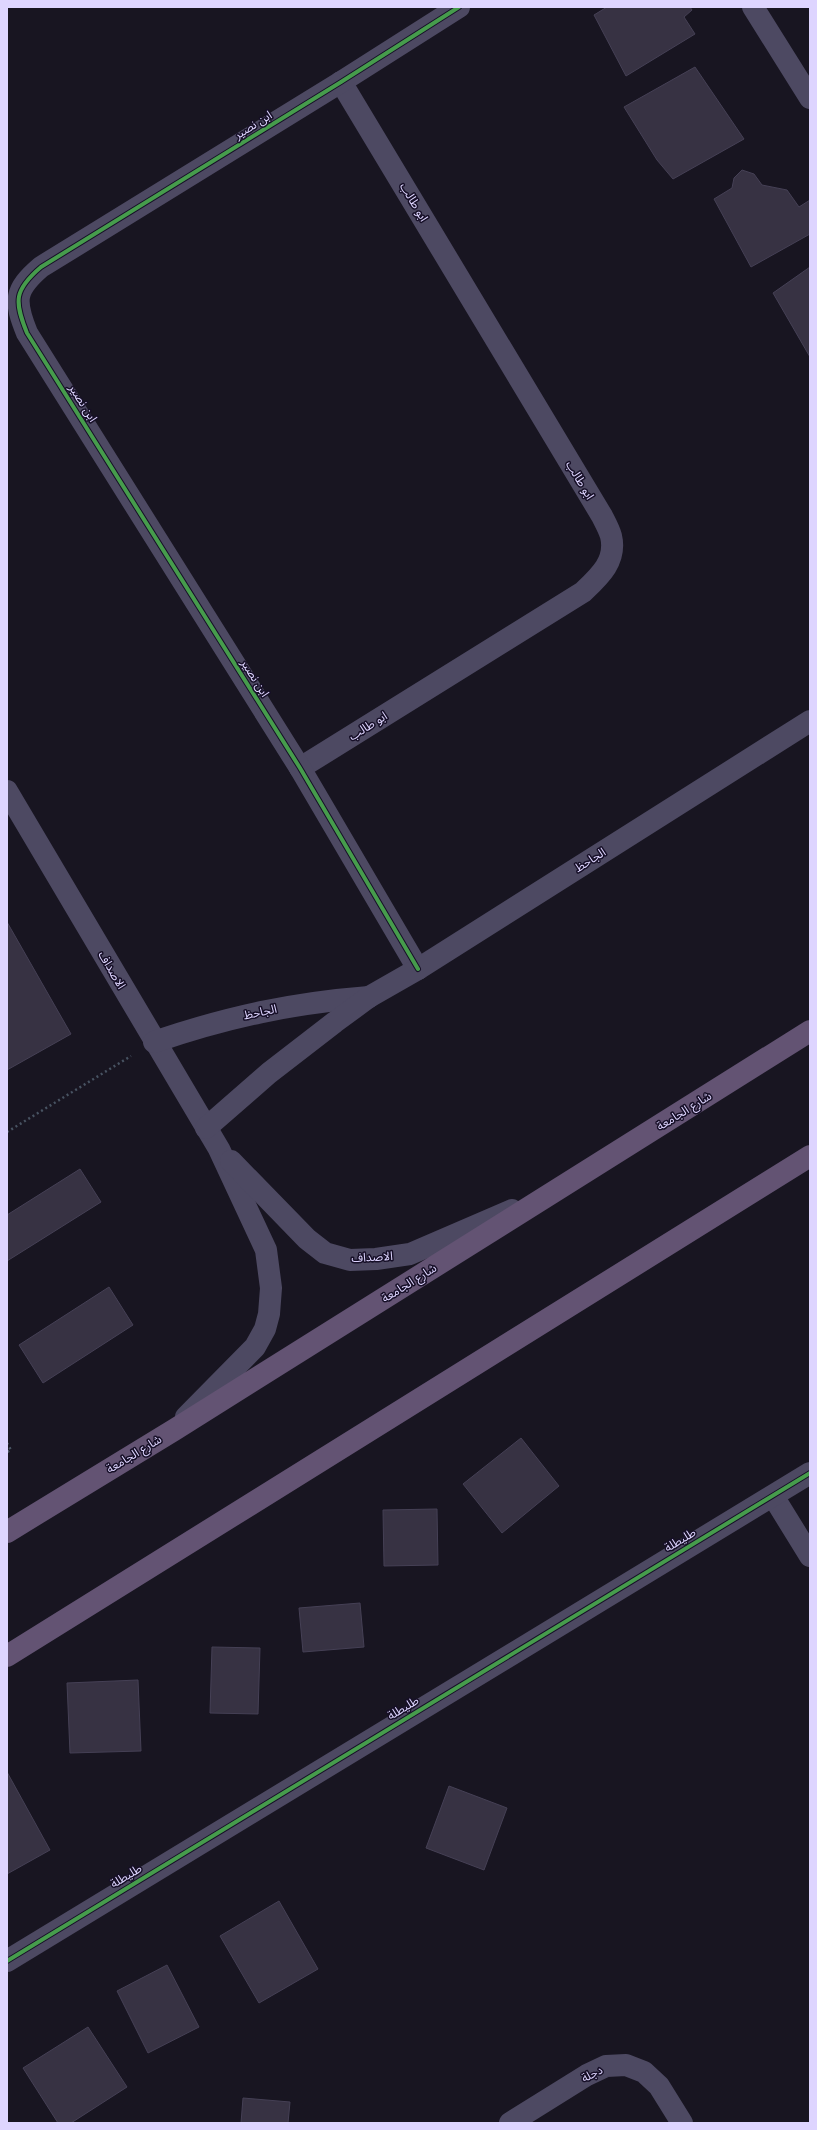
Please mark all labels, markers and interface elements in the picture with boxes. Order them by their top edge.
street label: ابن نصير [230,107,275,143]
street label: ابو طالب [397,180,432,224]
street label: ابن نصير [65,380,101,425]
street label: ابو طالب [563,458,598,502]
street label: ابن نصير [237,655,273,700]
street label: ابو طالب [346,708,390,743]
street label: الجاحظ [571,844,608,875]
street label: الاصداف [96,948,129,992]
street label: الجاحظ [242,1001,278,1022]
street label: شارع الجامعة [653,1088,715,1135]
street label: الاصداف [351,1248,393,1265]
street label: شارع الجامعة [378,1260,440,1307]
street label: شارع الجامعة [103,1431,165,1478]
street label: طليطلة [661,1524,698,1555]
street label: طليطلة [384,1692,421,1723]
street label: طليطلة [107,1860,144,1891]
street label: دجلة [578,2062,605,2085]

